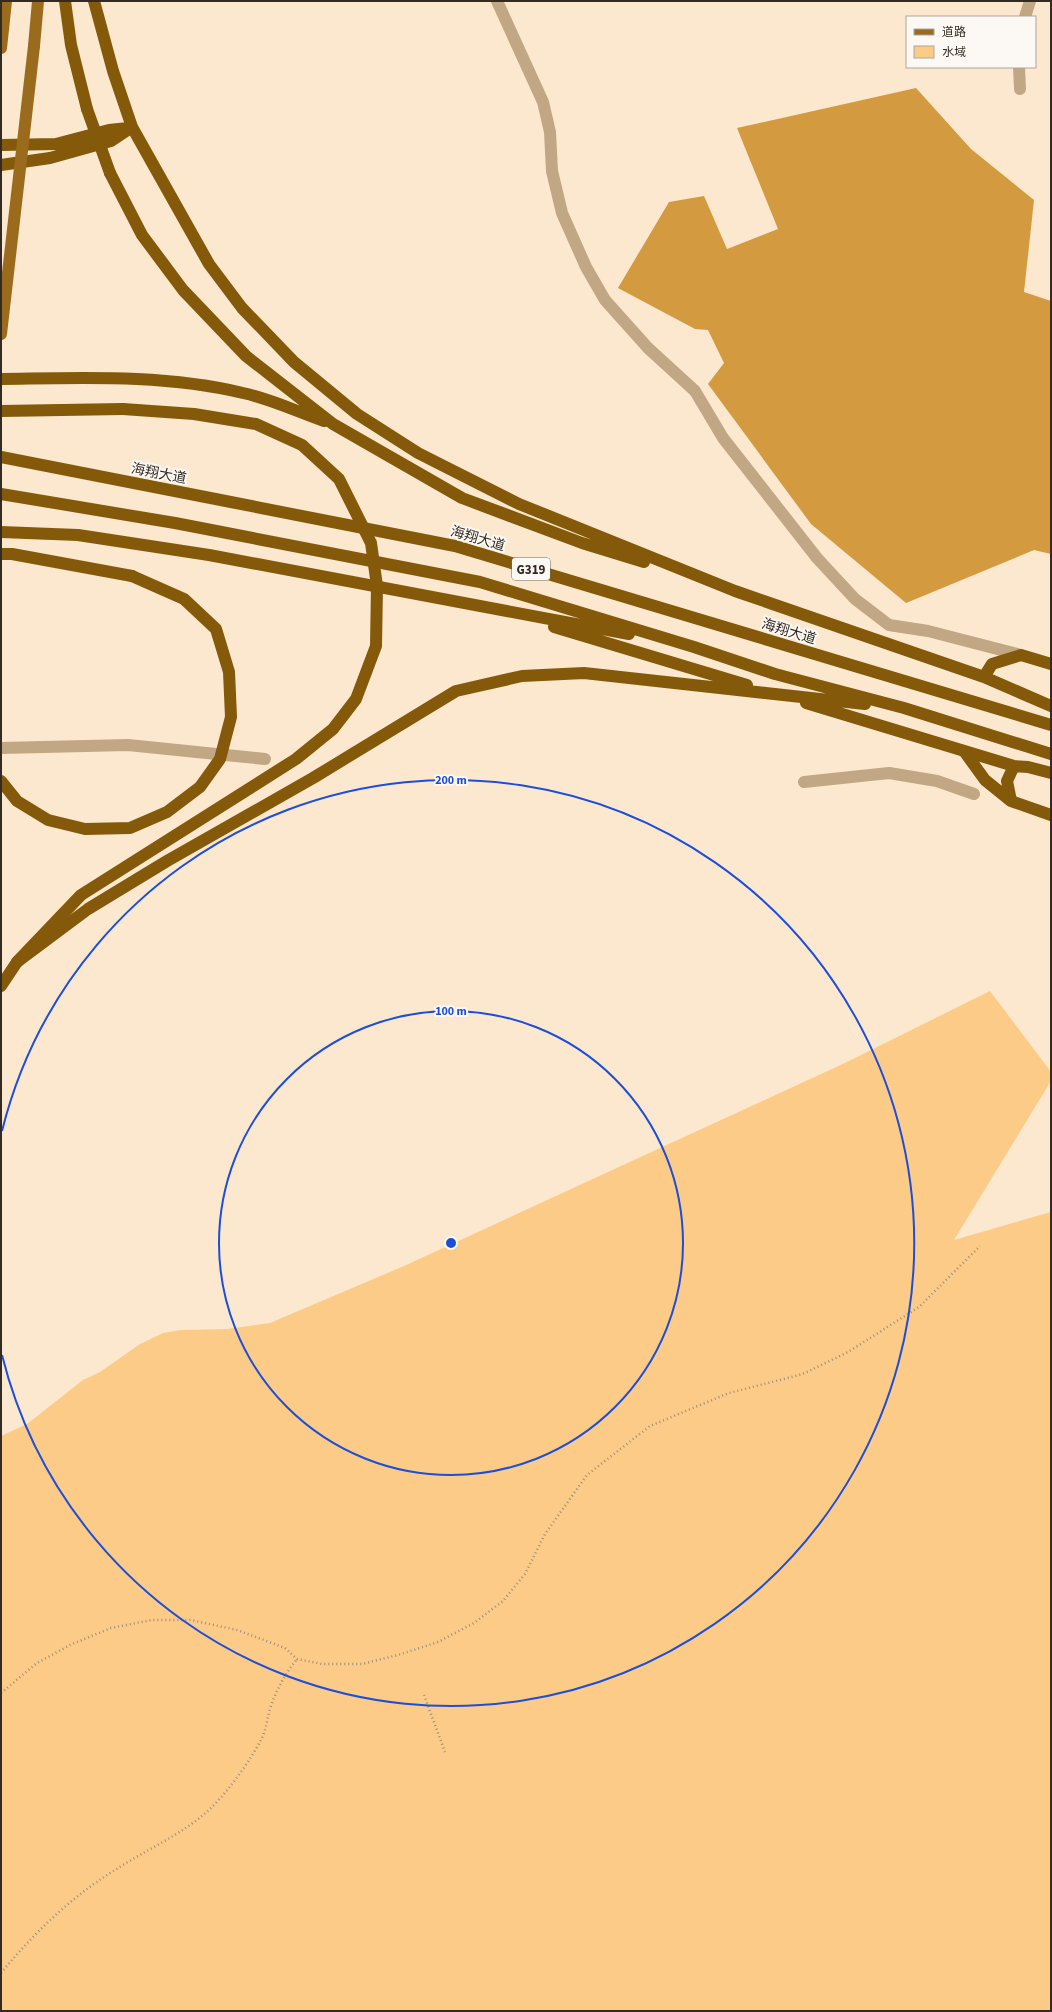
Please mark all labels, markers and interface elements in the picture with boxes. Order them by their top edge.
legend [906,16,1036,68]
text: 道路 [942,24,966,41]
text: 水域 [942,44,966,61]
street label: 海翔大道 [129,459,188,489]
street label: 海翔大道 [448,522,507,556]
road number: G319 [512,558,550,580]
street label: 海翔大道 [759,614,818,650]
text: 200 m [435,772,467,789]
text: 100 m [435,1003,467,1020]
centre of rings [444,1236,458,1250]

